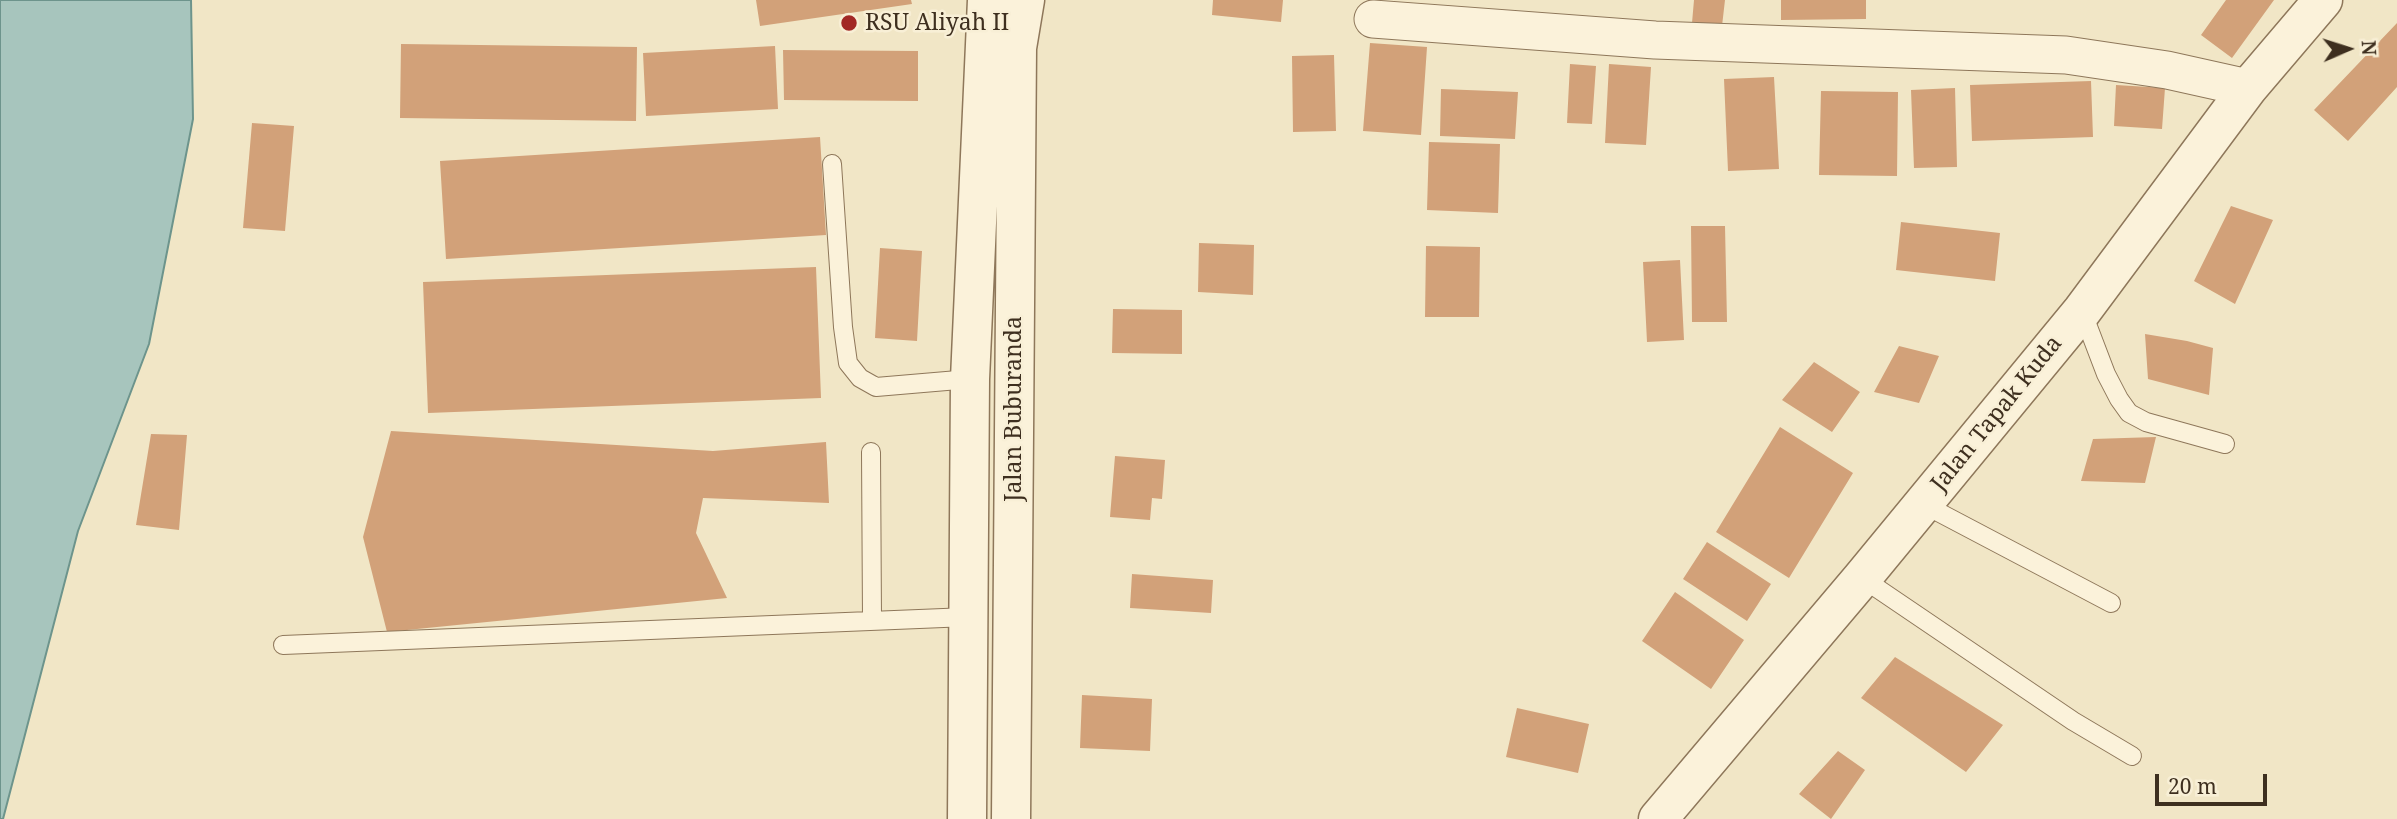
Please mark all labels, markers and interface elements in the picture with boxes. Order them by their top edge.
place label: RSU Aliyah II [865,9,1009,37]
marker: RSU Aliyah II [839,13,859,33]
north arrow [2313,14,2383,84]
text: N [2356,40,2382,56]
street label: Jalan Buburanda [1000,316,1028,502]
street label: Jalan Tapak Kuda [1926,331,2068,497]
scale bar [2159,760,2271,804]
text: 20 m [2168,772,2217,800]

